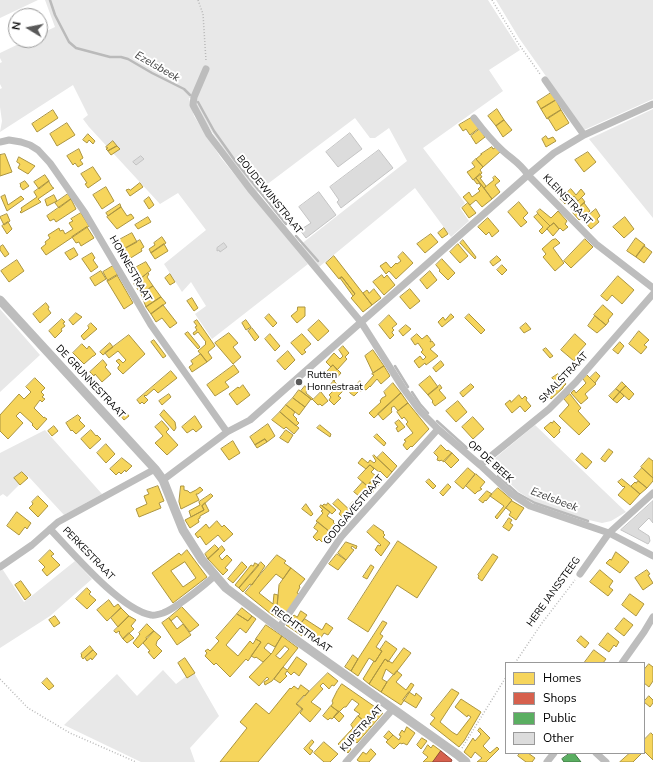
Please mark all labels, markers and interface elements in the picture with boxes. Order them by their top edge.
north arrow [8,8,48,48]
text: N [9,21,25,31]
water label: Ezelsbeek [132,49,182,85]
street label: BOUDEWIJNSTRAAT [234,153,304,237]
street label: KLEINSTRAAT [540,172,594,228]
street label: HONNESTRAAT [106,234,154,304]
street label: DE GRUNNESTRAAT [53,343,127,421]
street label: SMALSTRAAT [537,350,591,406]
place label: Rutten Honnestraat [307,370,363,394]
marker: Rutten Honnestraat [294,377,304,387]
street label: OP DE BEEK [465,438,515,486]
street label: GODGAVESTRAAT [321,473,387,547]
water label: Ezelsbeek [529,485,579,515]
street label: PERKESTRAAT [60,525,116,583]
street label: HERE JANSSTEEG [525,555,583,629]
street label: RECHTSTRAAT [269,604,333,656]
legend [505,662,645,754]
text: Homes [543,670,581,686]
text: Shops [543,690,577,706]
street label: KUPSTRAAT [338,703,386,755]
text: Public [543,710,576,726]
text: Other [543,730,574,746]

